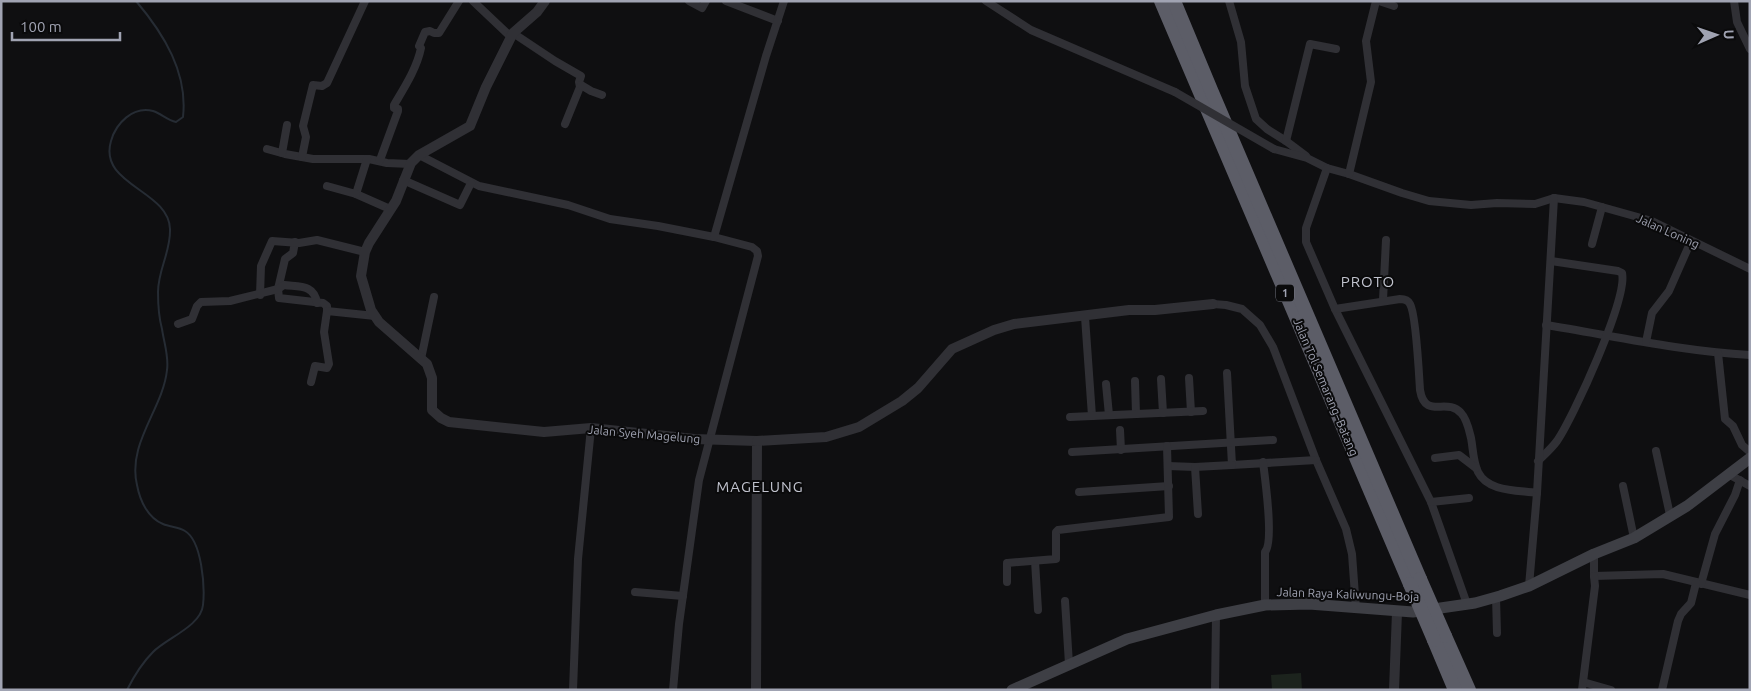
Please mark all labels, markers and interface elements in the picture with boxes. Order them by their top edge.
scale bar [12,10,120,42]
north arrow [1691,10,1741,60]
text: 100 m [20,18,62,35]
text: U [1721,29,1737,40]
street label: Jalan Loning [1634,211,1702,251]
district label: PROTO [1341,273,1395,290]
road number: 1 [1276,284,1294,302]
street label: Jalan Tol Semarang–Batang [1291,316,1361,458]
street label: Jalan Syeh Magelung [587,423,701,445]
district label: MAGELUNG [716,478,804,495]
street label: Jalan Raya Kaliwungu-Boja [1276,585,1420,603]

